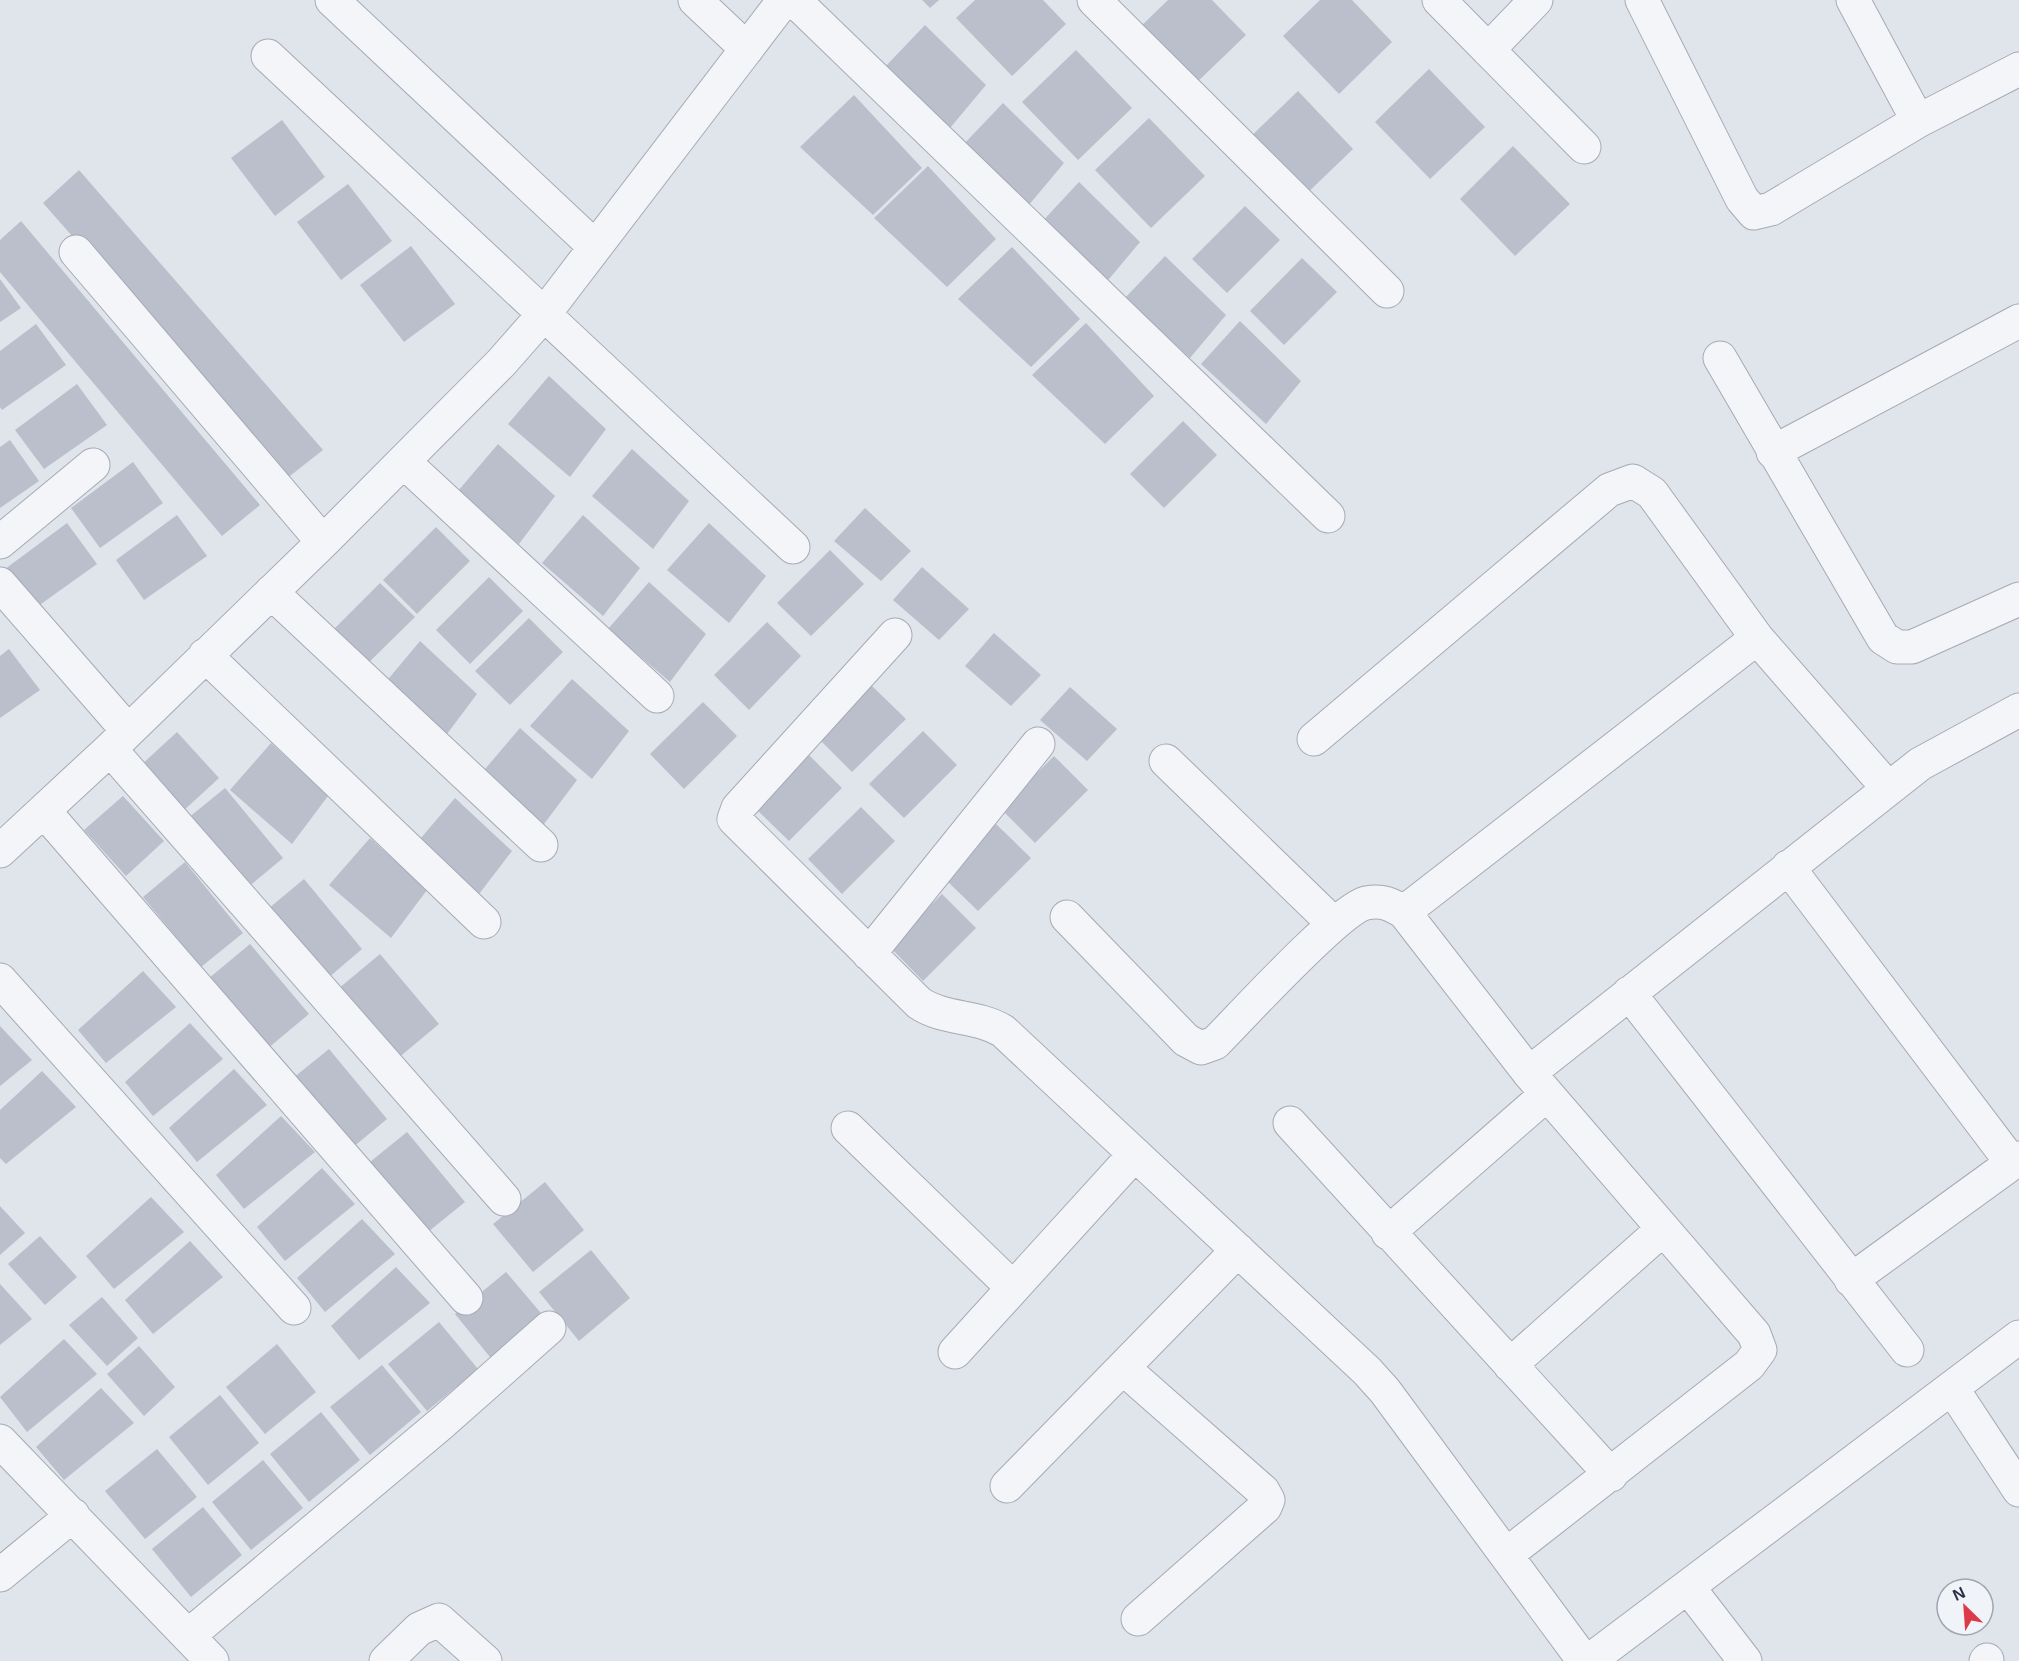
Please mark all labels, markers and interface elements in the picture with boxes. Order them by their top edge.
north arrow [1935,1577,1995,1637]
text: N [1950,1584,1968,1604]

